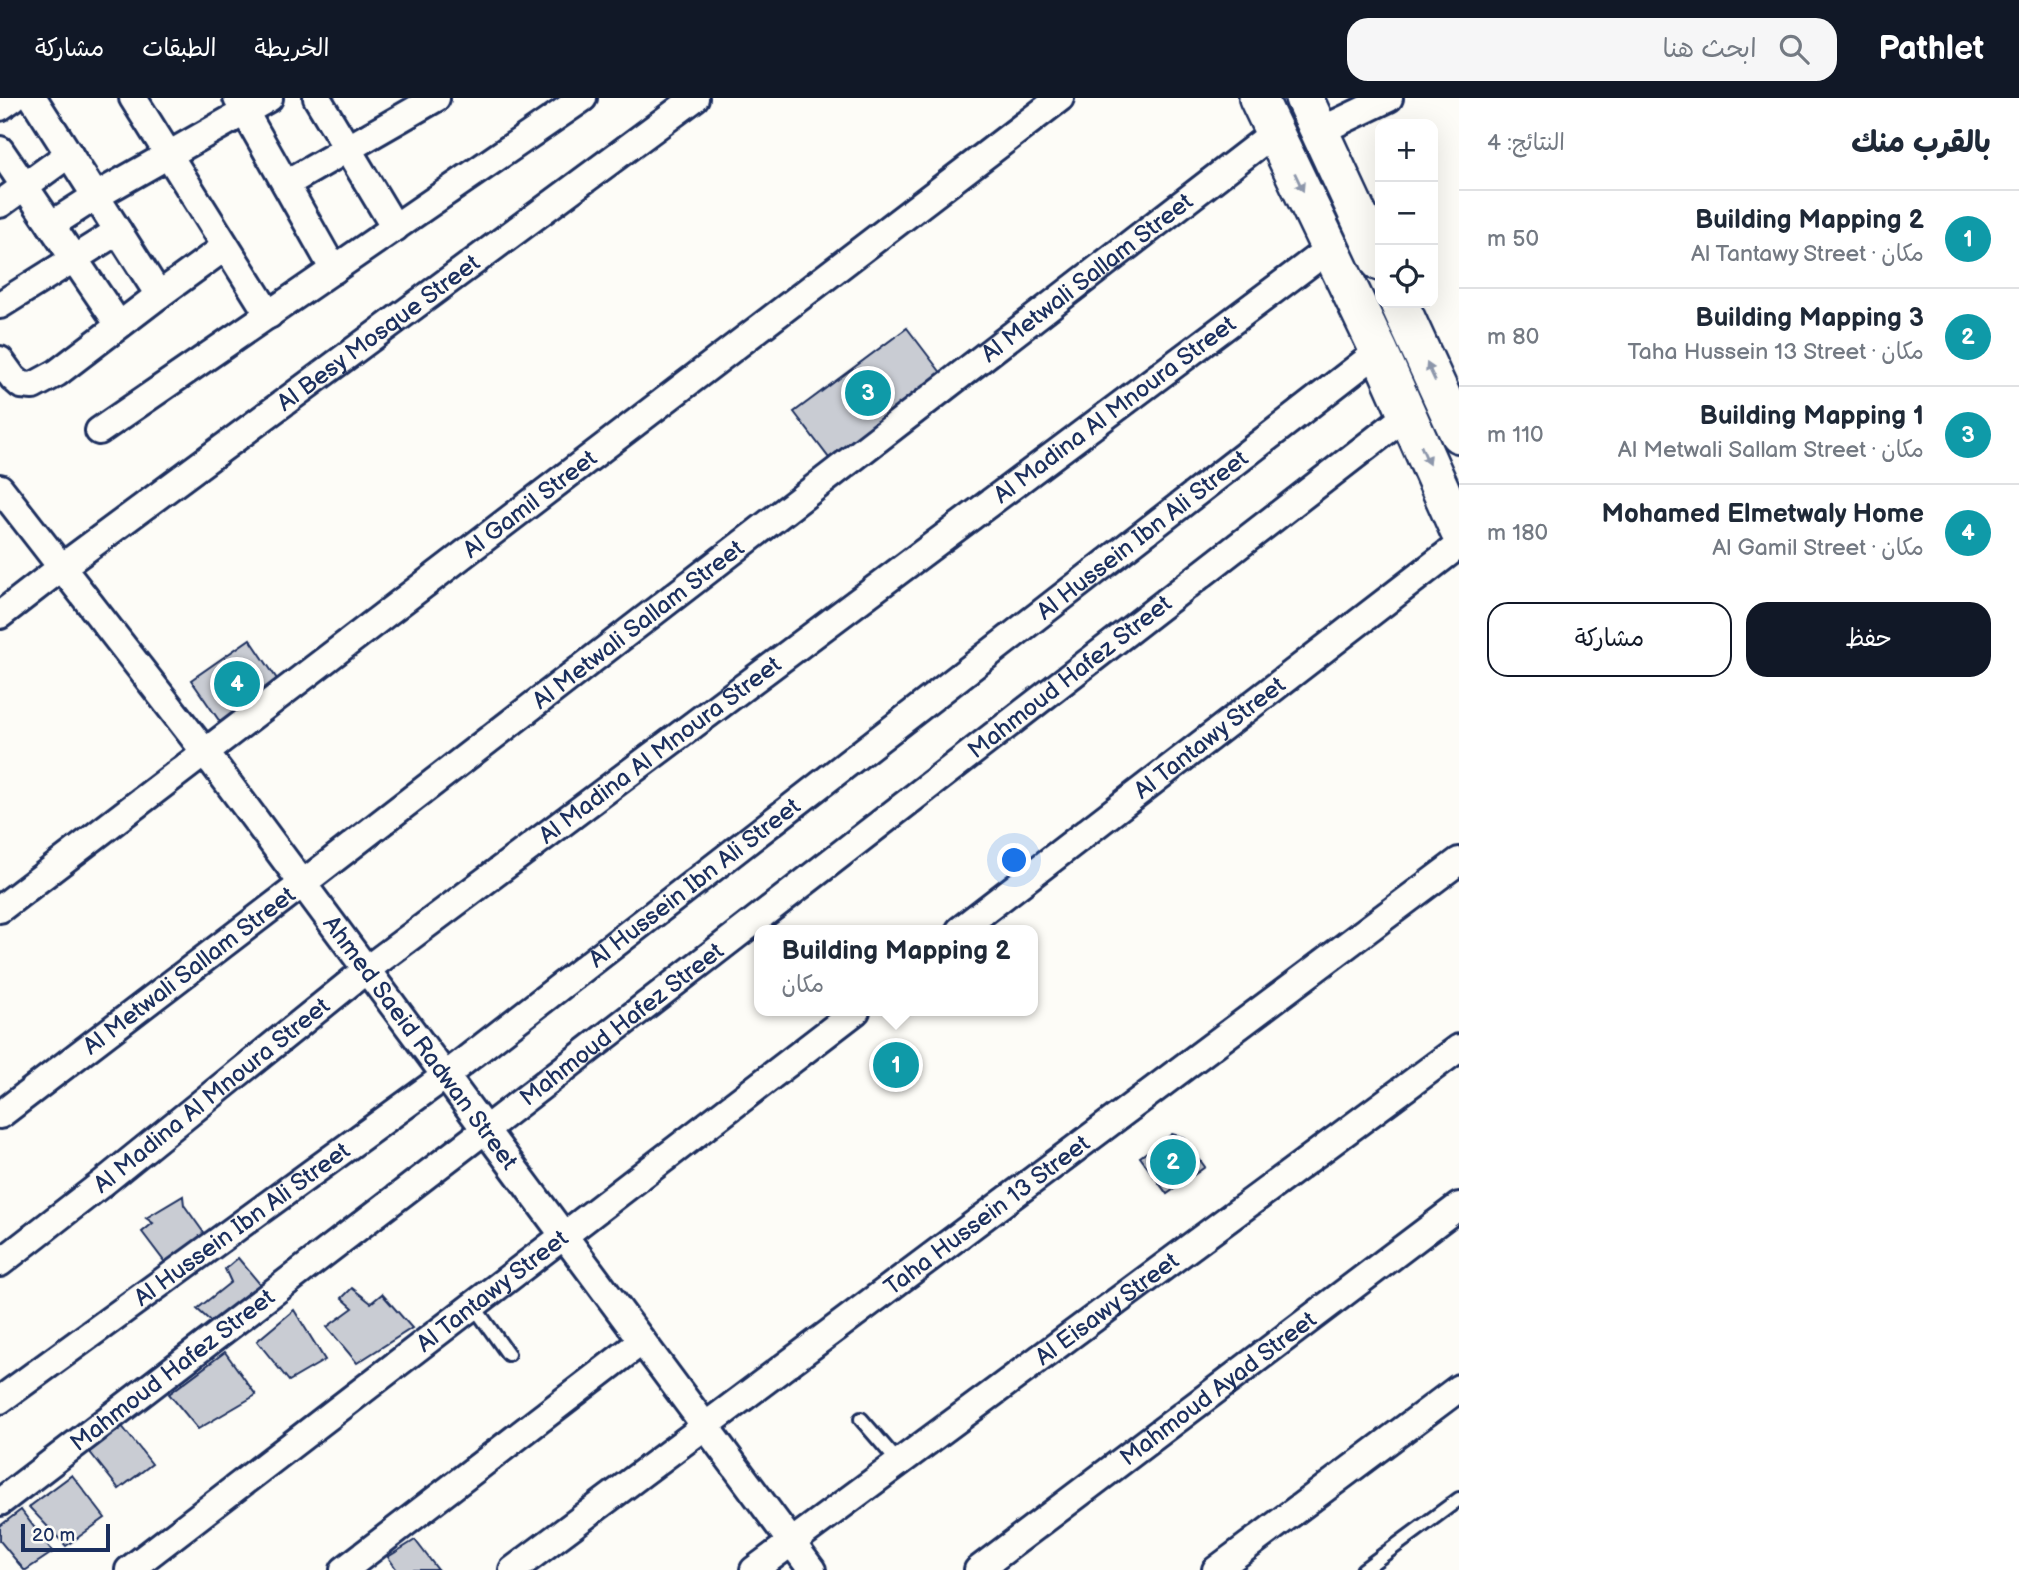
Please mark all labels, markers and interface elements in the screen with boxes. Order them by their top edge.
search box [1347,18,1837,81]
text: Pathlet [1879,29,1984,69]
icon: search [1775,30,1813,68]
text: مشاركة [35,34,104,63]
text: الطبقات [142,34,217,63]
text: الخريطة [255,34,329,63]
text: ابحث هنا [1663,34,1757,65]
map controls [1375,119,1438,308]
button: + [1375,119,1438,182]
text: بالقرب منك [1851,125,1991,161]
text: النتائج: 4 [1487,129,1565,157]
one-way arrow [1293,172,1304,192]
button: − [1375,182,1438,245]
street label: Al Metwali Sallam Street [976,187,1199,369]
text: Building Mapping 2 [1695,205,1924,236]
text: 50 m [1487,225,1539,253]
text: 1 [1963,225,1973,253]
text: مكان · Al Tantawy Street [1691,240,1924,268]
button: locate [1375,245,1438,308]
street label: Al Besy Mosque Street [272,248,486,418]
text: Building Mapping 3 [1695,303,1924,334]
street label: Al Madina Al Mnoura Street [988,309,1242,510]
text: 80 m [1487,323,1539,351]
text: 2 [1961,323,1975,351]
text: مكان · Taha Hussein 13 Street [1627,338,1924,366]
one-way arrow [1425,362,1437,382]
pin: 3 [845,367,891,419]
text: Building Mapping 1 [1700,401,1924,432]
text: 110 m [1487,421,1544,449]
text: 3 [1961,421,1975,449]
text: مكان · Al Metwali Sallam Street [1618,436,1924,464]
street label: Al Gamil Street [457,443,603,564]
street label: Al Hussein Ibn Ali Street [1031,444,1254,626]
one-way arrow [1419,445,1431,465]
text: Mohamed Elmetwaly Home [1602,499,1924,530]
text: 180 m [1487,519,1548,547]
text: 4 [1961,519,1975,547]
street label: Al Metwali Sallam Street [527,533,750,715]
text: مكان · Al Gamil Street [1712,534,1924,562]
street label: Mahmoud Hafez Street [962,589,1178,765]
button: مشاركة [1487,602,1732,677]
button: حفظ [1746,602,1991,677]
street label: Al Madina Al Mnoura Street [533,650,787,850]
pin: 4 [214,658,260,710]
street label: Al Tantawy Street [1128,670,1292,805]
street label: Al Hussein Ibn Ali Street [583,791,807,974]
your location [997,843,1031,877]
street label: Al Metwali Sallam Street [78,880,302,1061]
street label: Ahmed Saeid Radwan Street [317,910,524,1176]
popup [754,925,1038,1016]
street label: Mahmoud Hafez Street [514,936,730,1113]
text: Building Mapping 2 [781,936,1011,967]
text: مكان [781,971,824,999]
street label: Al Madina Al Mnoura Street [88,991,336,1200]
pin: 1 [873,1039,919,1091]
street label: Taha Hussein 13 Street [879,1129,1096,1302]
street label: Al Hussein Ibn Ali Street [129,1136,356,1313]
pin: 2 [1150,1136,1196,1188]
street label: Al Tantawy Street [411,1224,574,1359]
street label: Al Eisawy Street [1030,1246,1185,1372]
street label: Mahmoud Hafez Street [65,1282,281,1458]
street label: Mahmoud Ayad Street [1115,1305,1323,1472]
scale bar [21,1521,110,1553]
text: 20 m [32,1524,75,1547]

